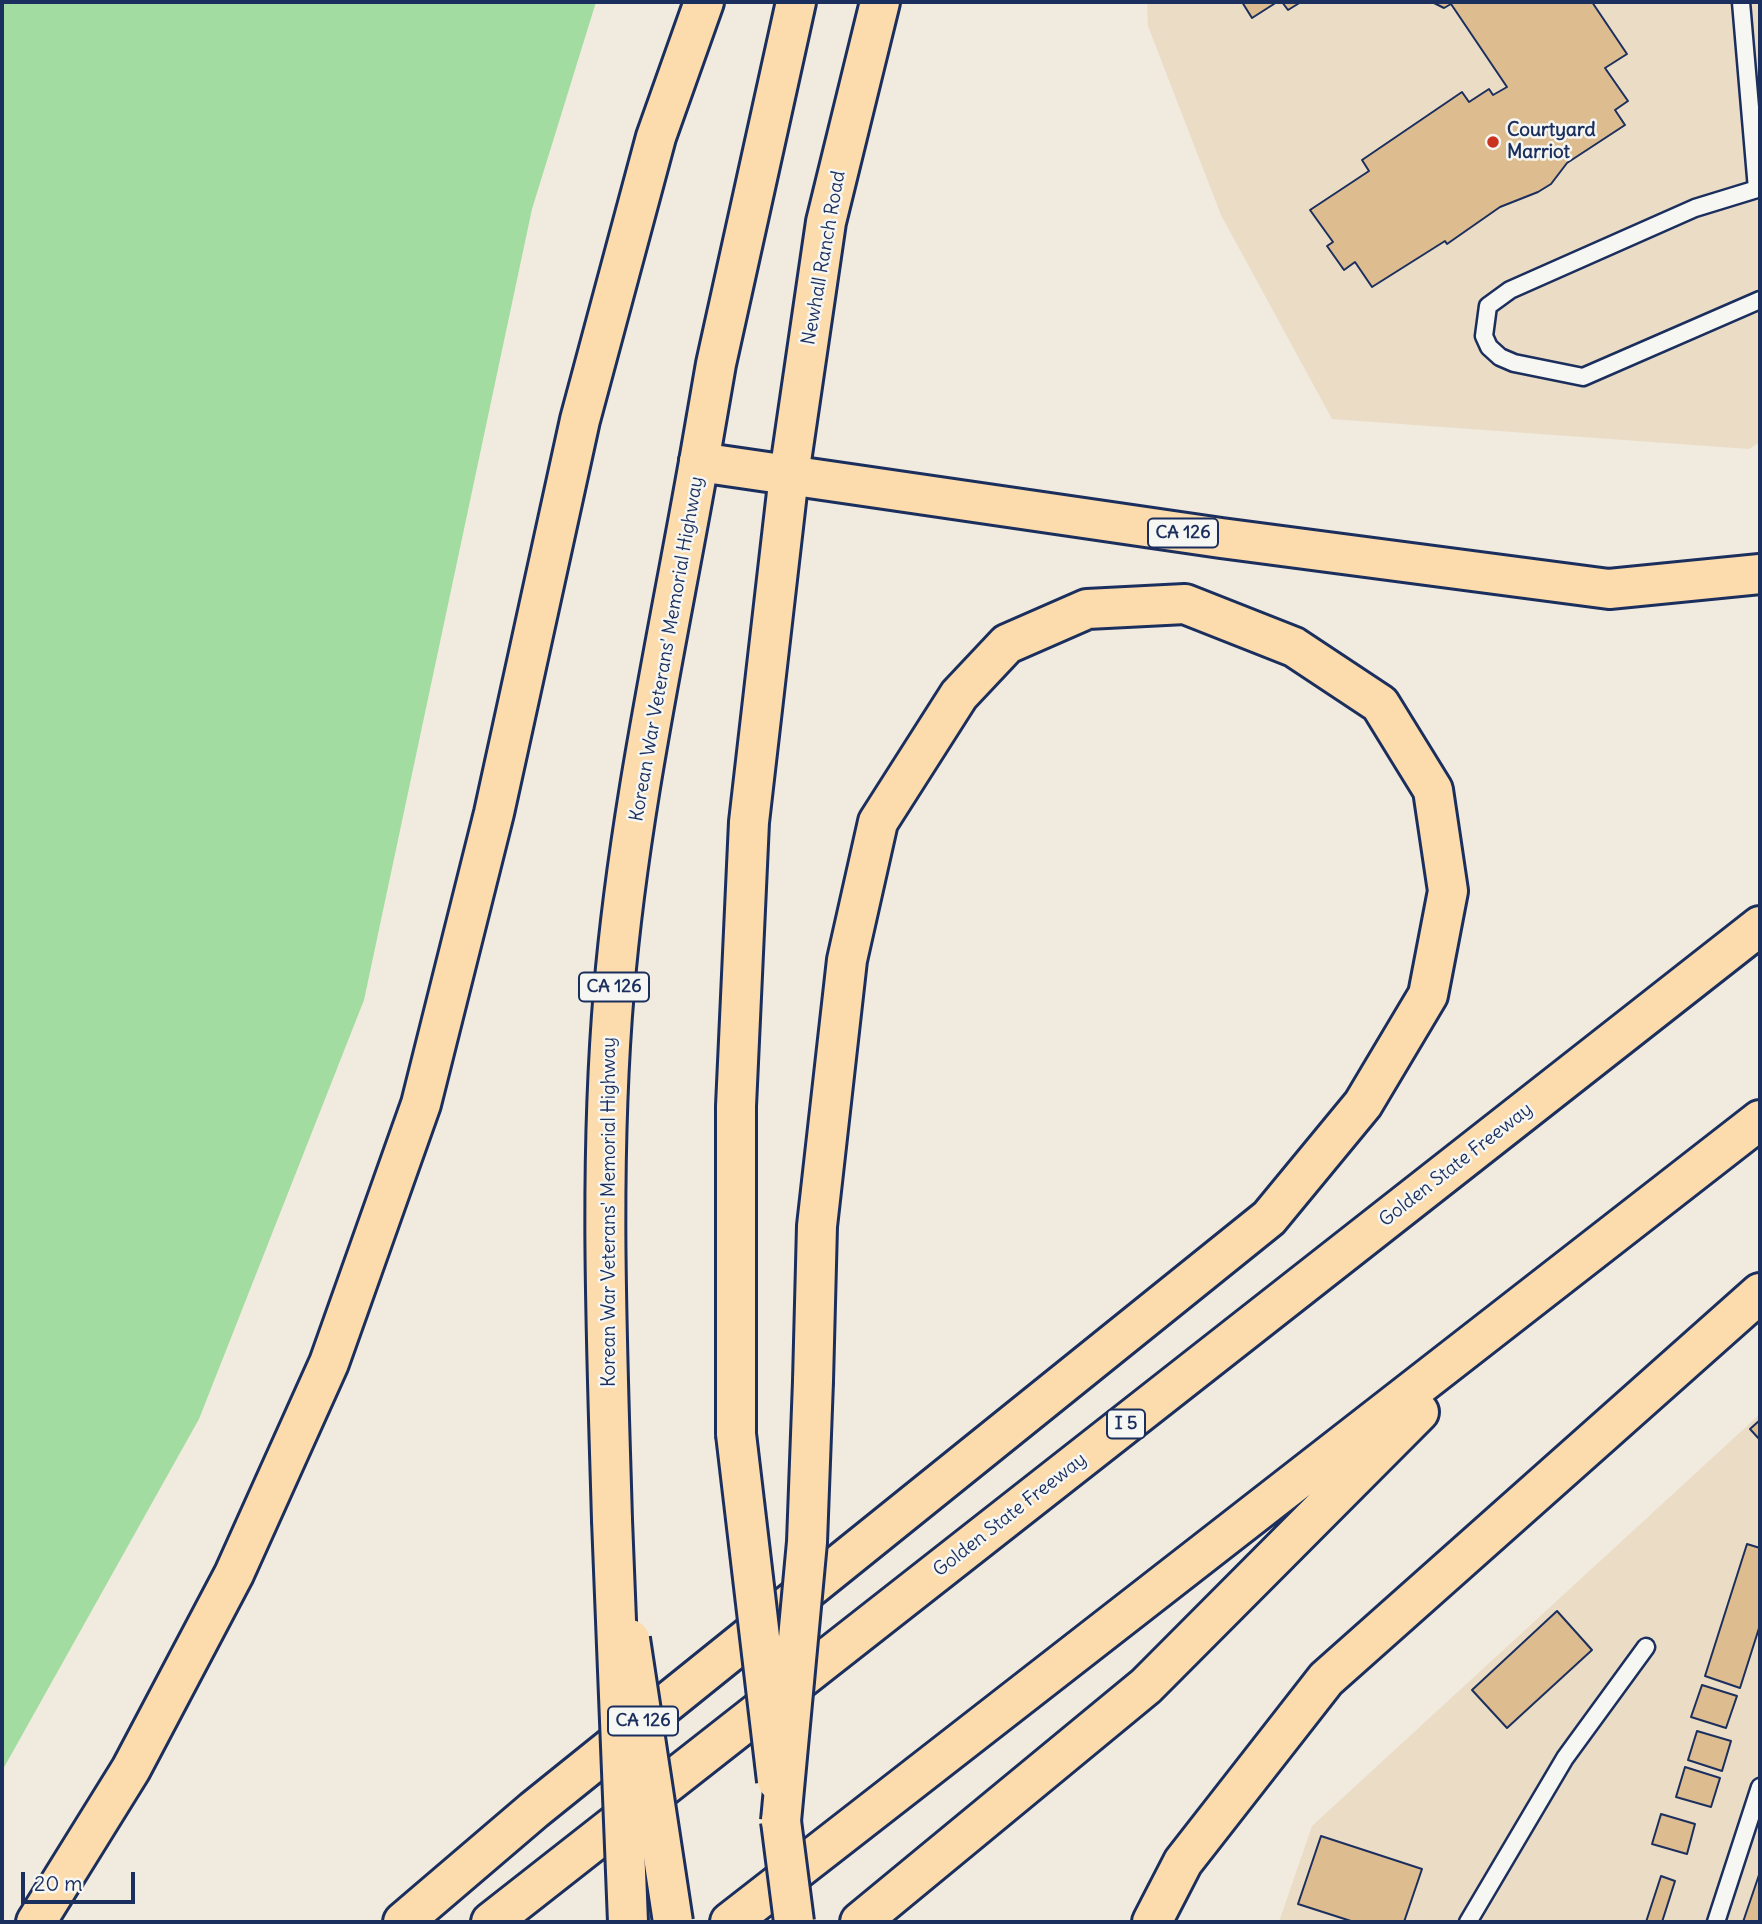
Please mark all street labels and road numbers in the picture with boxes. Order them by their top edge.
street label: Newhall Ranch Road [797,169,851,347]
street label: Korean War Veterans' Memorial Highway [625,475,709,823]
road number: CA 126 [1148,518,1218,548]
road number: CA 126 [579,972,649,1002]
street label: Korean War Veterans' Memorial Highway [599,1037,621,1387]
street label: Golden State Freeway [1375,1098,1537,1232]
road number: I 5 [1107,1409,1145,1438]
street label: Golden State Freeway [929,1448,1091,1582]
road number: CA 126 [608,1706,678,1736]

